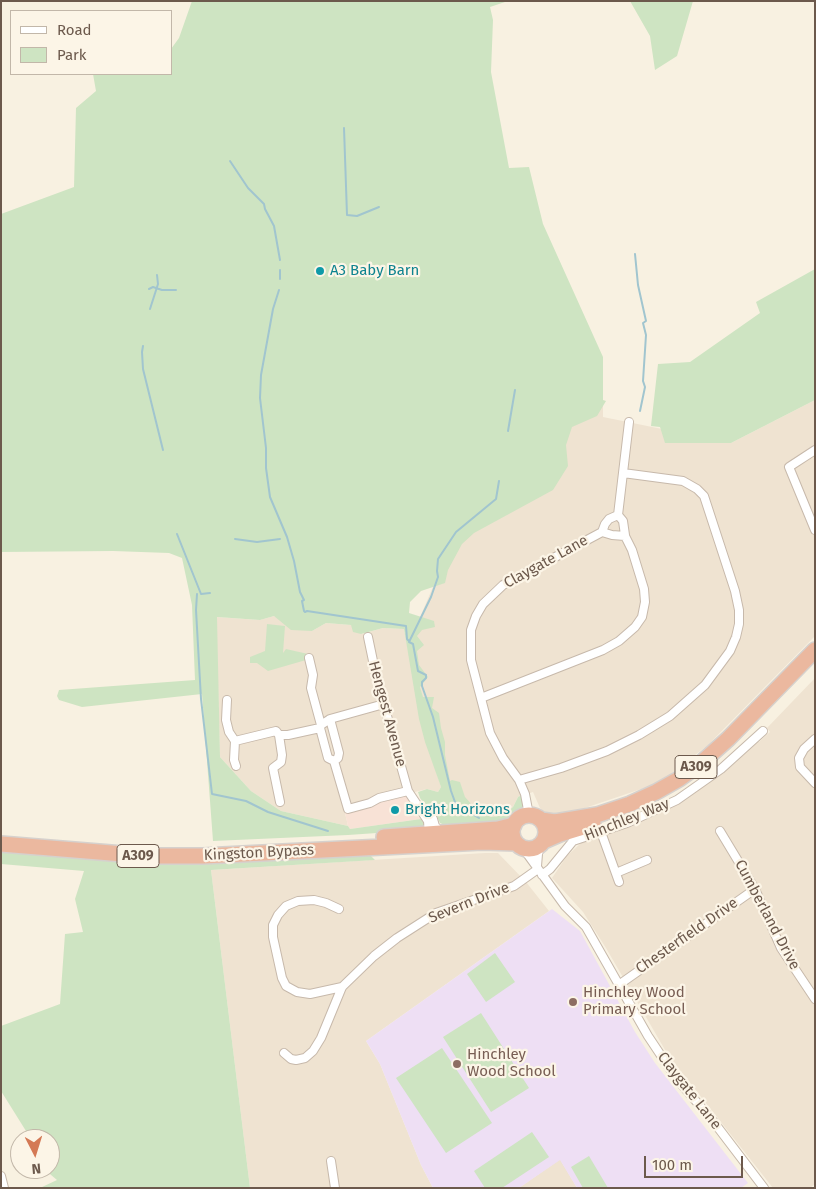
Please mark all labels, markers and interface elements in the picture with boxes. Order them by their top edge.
legend [10,10,172,75]
text: Road [57,21,92,39]
text: Park [57,46,87,64]
place label: A3 Baby Barn [330,262,419,280]
marker: A3 Baby Barn [314,265,326,277]
street label: Claygate Lane [501,532,591,592]
street label: Hengest Avenue [364,659,410,769]
road number: A309 [675,756,717,779]
street label: Hinchley Way [582,795,672,845]
place label: Bright Horizons [405,801,510,819]
marker: Bright Horizons [389,804,401,816]
street label: Kingston Bypass [203,841,315,865]
road number: A309 [117,844,159,868]
street label: Cumberland Drive [730,857,804,973]
street label: Severn Drive [426,879,512,927]
street label: Chesterfield Drive [632,894,742,978]
place label: Hinchley Wood Primary School [583,984,686,1019]
marker: Hinchley Wood Primary School [567,996,579,1008]
place label: Hinchley Wood School [467,1046,556,1081]
street label: Claygate Lane [653,1049,725,1133]
marker: Hinchley Wood School [451,1058,463,1070]
north arrow [10,1129,60,1179]
scale bar [646,1146,745,1178]
text: 100 m [652,1156,692,1174]
text: N [31,1160,42,1177]

